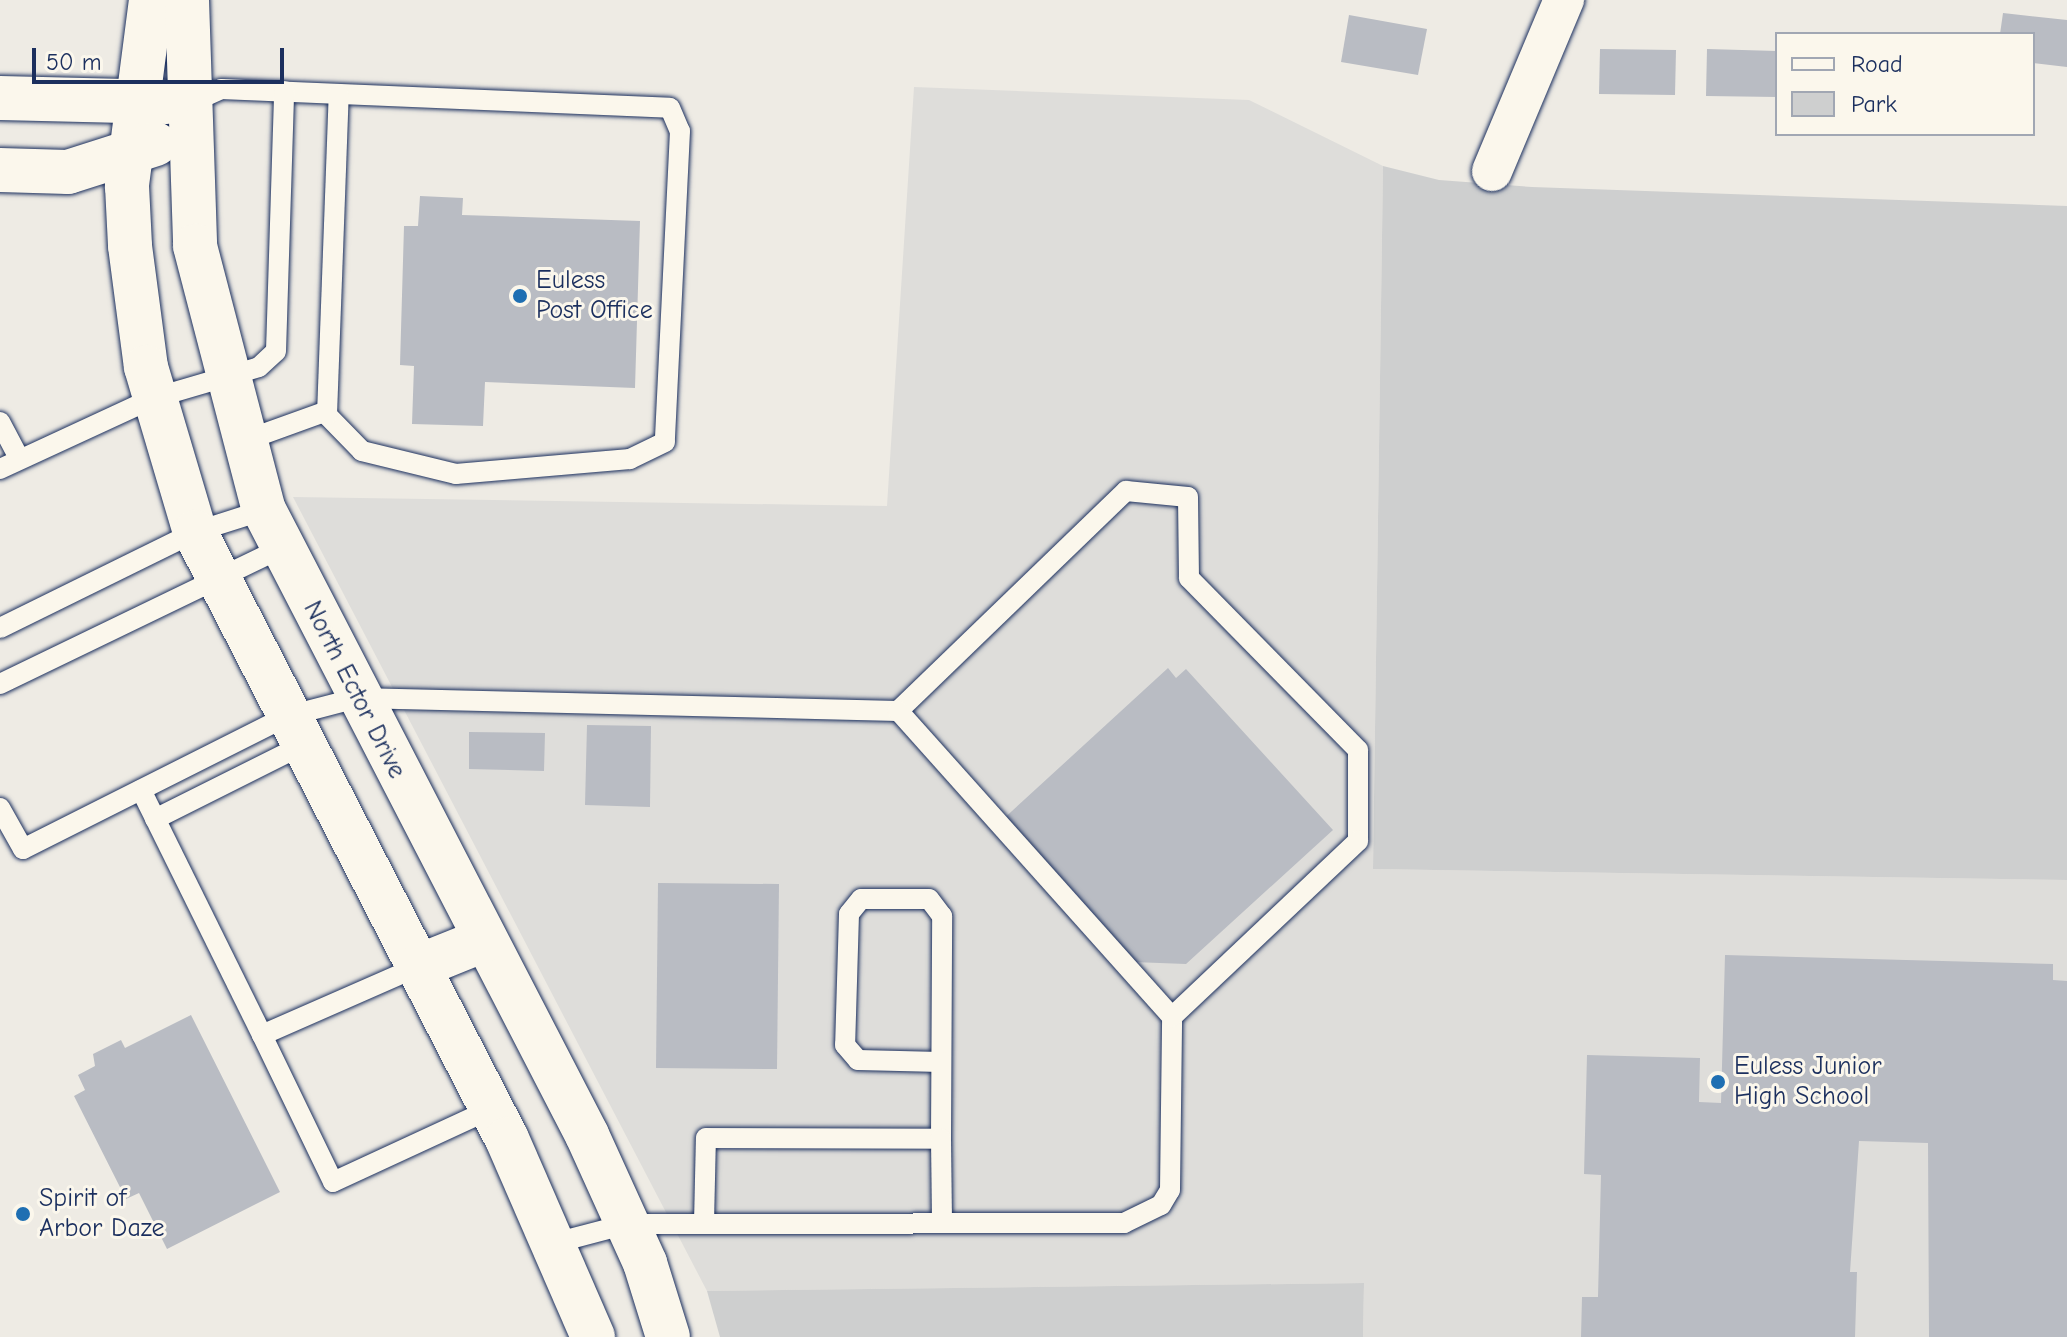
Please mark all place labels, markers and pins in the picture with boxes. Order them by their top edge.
place label: Euless Post Office [536,265,653,326]
marker: Euless Post Office [511,287,529,305]
place label: Euless Junior High School [1734,1051,1882,1112]
marker: Euless Junior High School [1709,1073,1727,1091]
place label: Spirit of Arbor Daze [39,1183,165,1244]
marker: Spirit of Arbor Daze [14,1205,32,1223]

